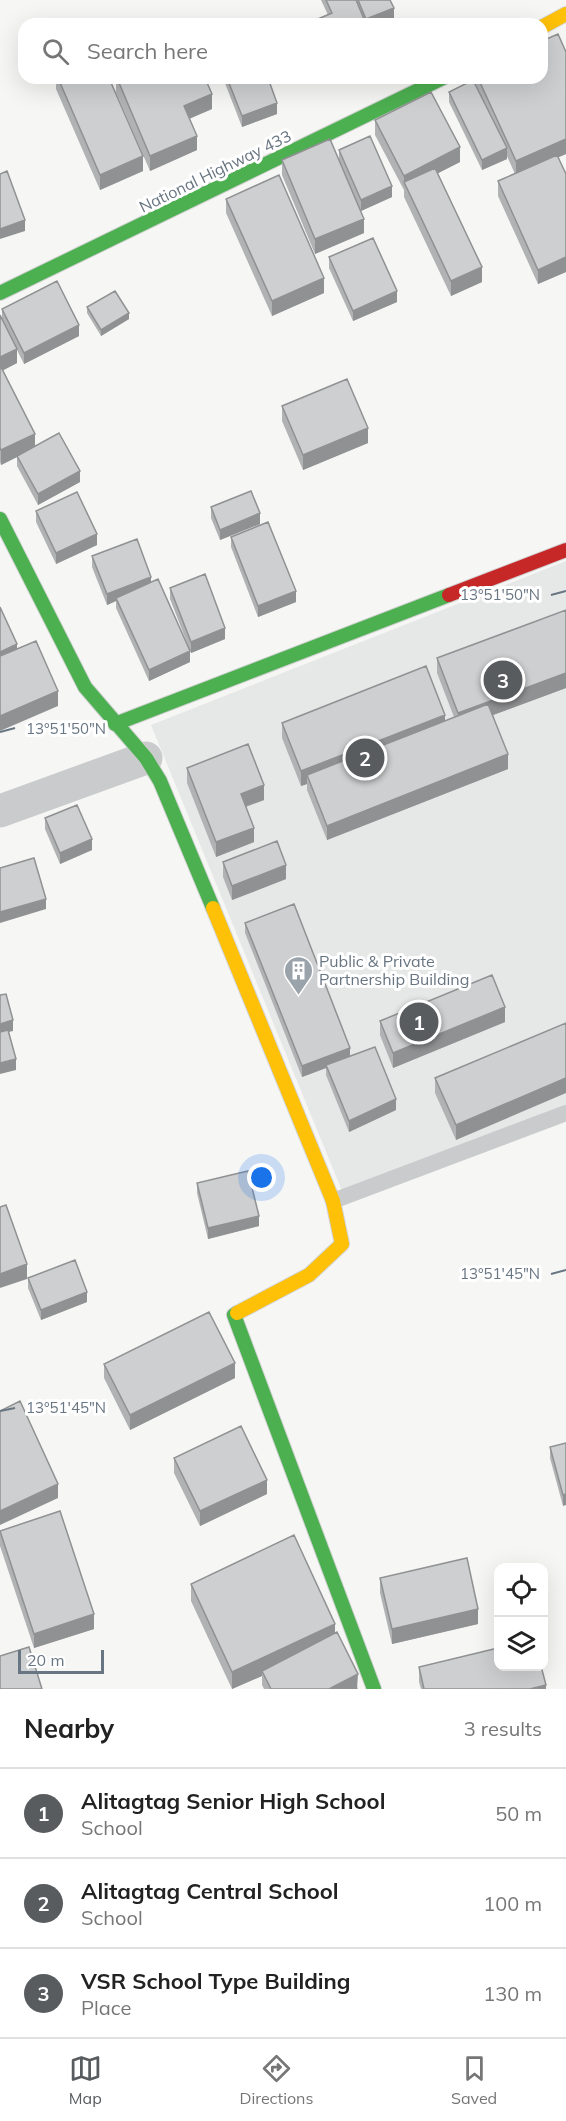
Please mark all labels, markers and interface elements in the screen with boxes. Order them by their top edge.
search box [18,18,548,84]
icon: search [39,35,72,68]
text: Search here [87,37,208,65]
street label: National Highway 433 [136,125,294,217]
text: 13°51'50"N [460,585,540,604]
pin: 3 [484,658,522,702]
text: 13°51'50"N [26,719,106,738]
pin: 2 [346,736,385,780]
place label: Public & Private Partnership Building [319,951,469,989]
building icon: Public & Private Partnership Building [282,954,314,996]
pin: 1 [400,1000,438,1044]
your location [247,1163,276,1192]
text: 13°51'45"N [460,1264,540,1283]
text: 13°51'45"N [26,1398,106,1417]
map controls [494,1563,548,1671]
button: locate [494,1563,548,1617]
button: layers [494,1617,548,1671]
scale bar [18,1647,104,1674]
text: 20 m [27,1650,64,1670]
text: Nearby [24,1712,114,1745]
text: 3 results [464,1716,542,1741]
text: Alitagtag Senior High School [81,1787,385,1815]
text: 1 [38,1801,50,1826]
text: 50 m [495,1801,542,1826]
text: School [81,1815,143,1840]
text: Alitagtag Central School [81,1877,339,1905]
text: 2 [38,1891,50,1916]
text: 100 m [483,1891,542,1916]
text: School [81,1905,143,1930]
text: VSR School Type Building [81,1967,351,1995]
text: 3 [38,1981,50,2006]
text: 130 m [483,1981,542,2006]
text: Place [81,1995,131,2020]
tab: Map [69,2052,102,2108]
tab: Directions [239,2052,313,2108]
tab: Saved [451,2052,497,2108]

